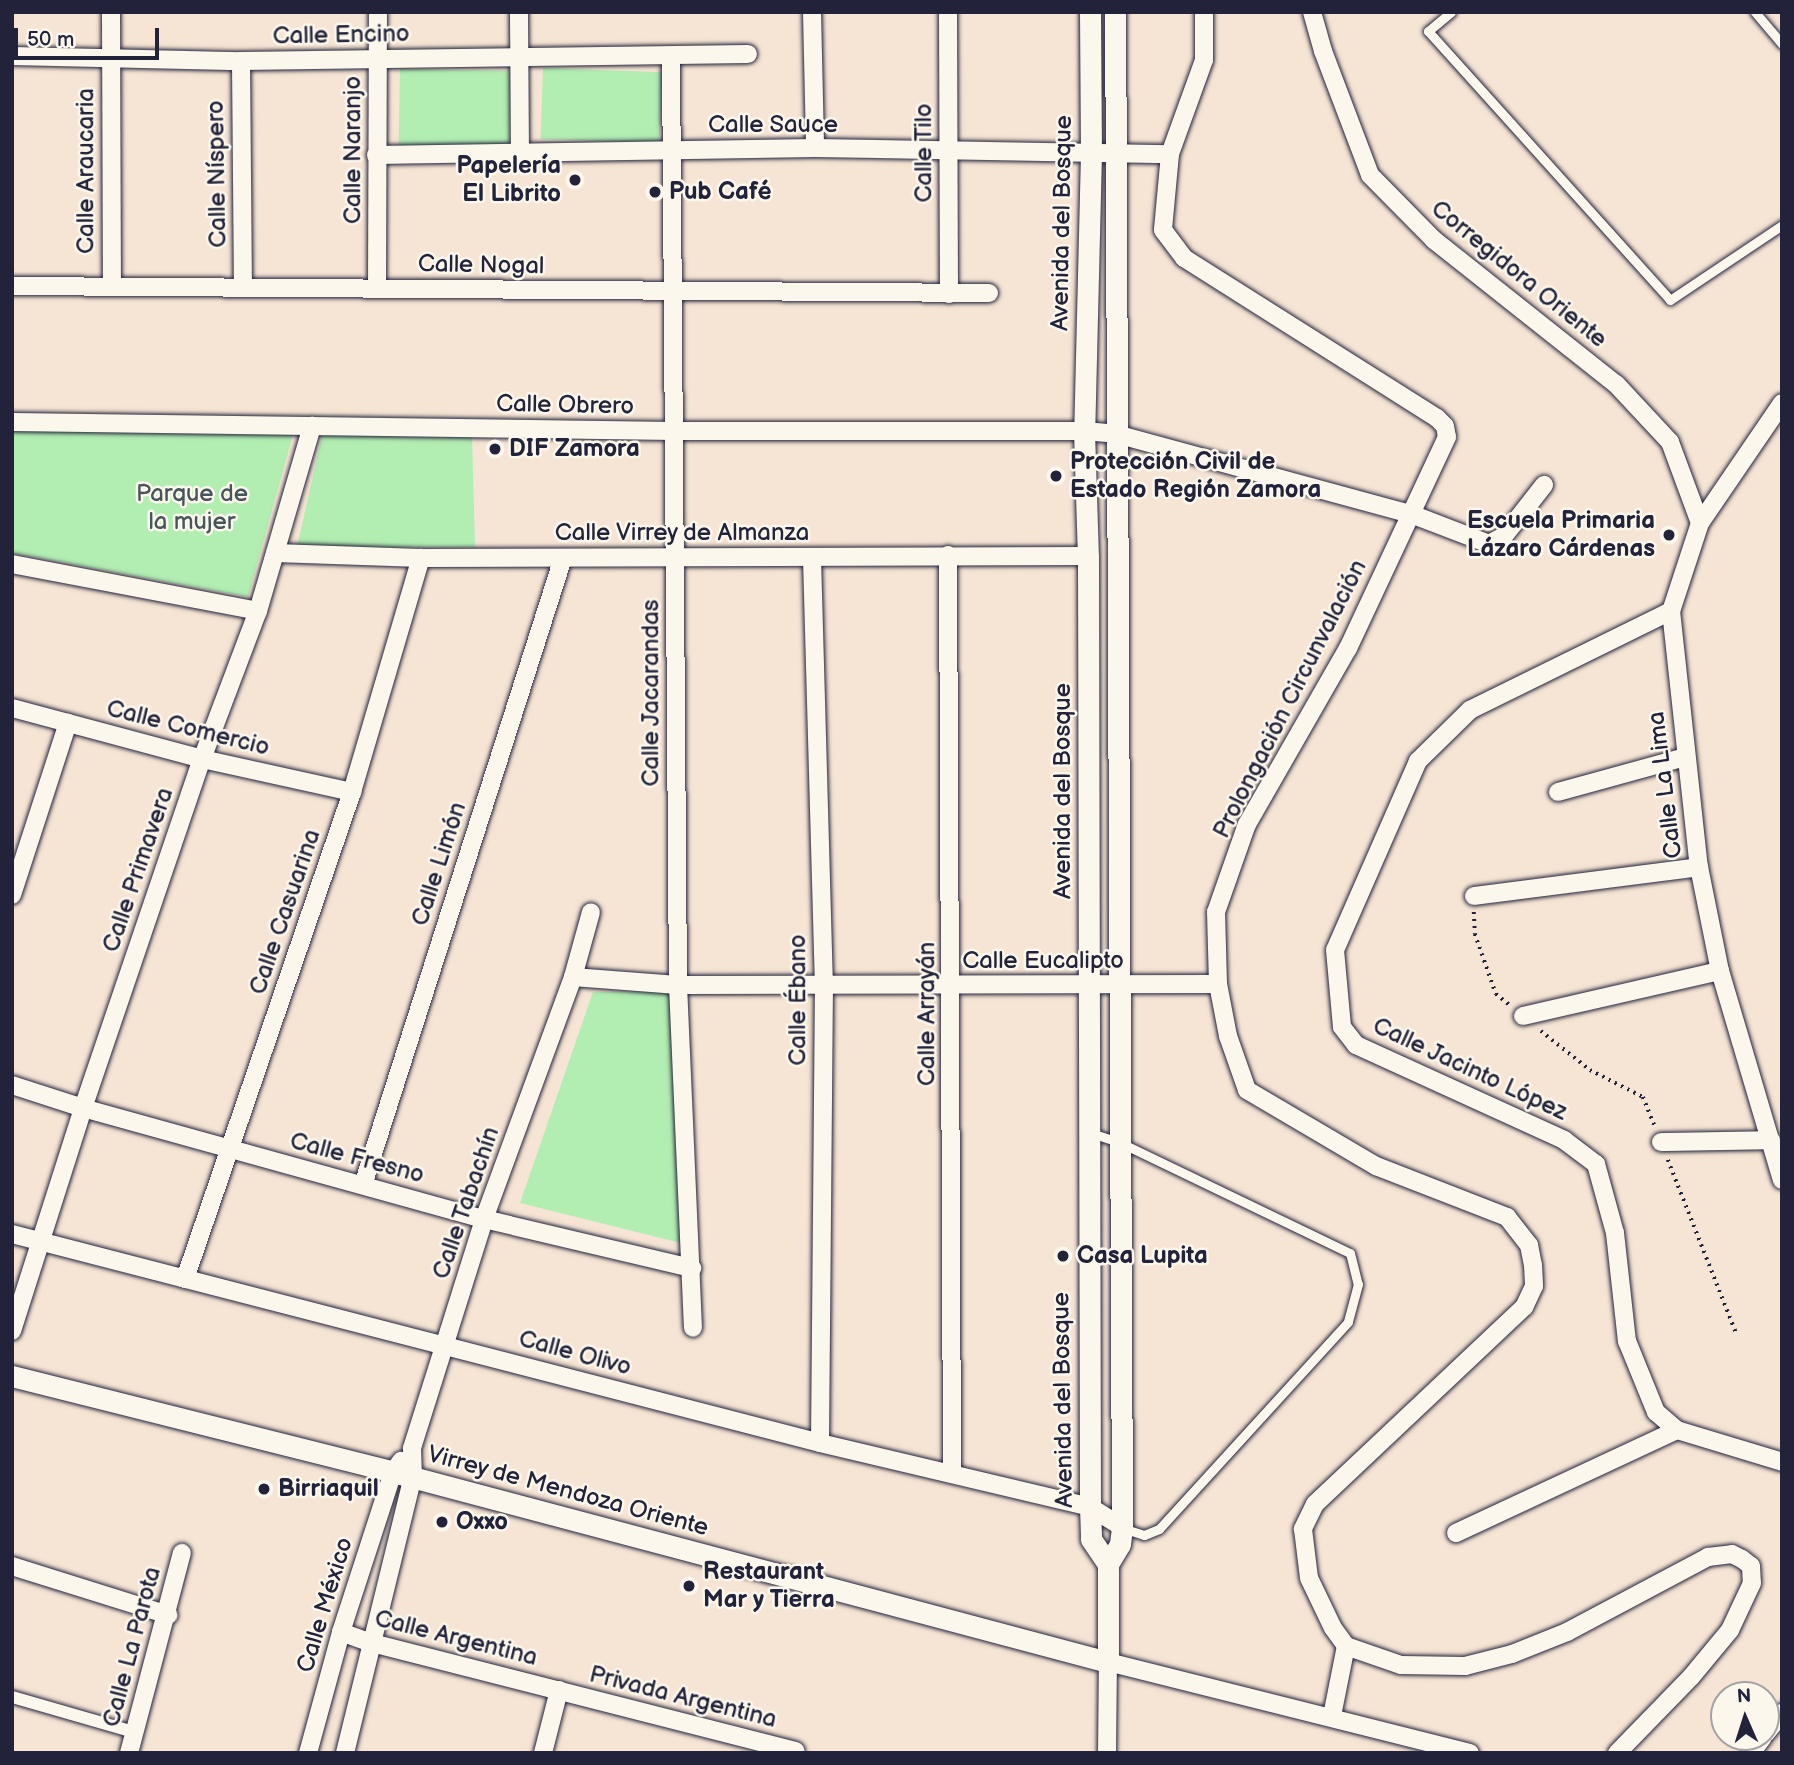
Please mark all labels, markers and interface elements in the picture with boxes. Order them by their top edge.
scale bar [18,14,163,58]
street label: Calle Encino [272,19,410,51]
text: 50 m [27,27,74,52]
street label: Calle Naranjo [339,76,367,224]
street label: Calle Araucaria [72,88,100,254]
street label: Calle Níspero [201,100,233,248]
street label: Calle Tilo [910,103,938,203]
street label: Calle Sauce [708,111,838,139]
street label: Avenida del Bosque [1046,115,1078,331]
place label: Papelería El Librito [457,152,561,208]
marker: Papelería El Librito [567,172,583,188]
place label: Pub Café [669,178,771,206]
marker: Pub Café [647,184,663,200]
street label: Corregidora Oriente [1425,194,1613,354]
street label: Calle Nogal [418,249,544,281]
street label: Calle Obrero [496,389,634,421]
place label: DIF Zamora [509,435,640,463]
marker: DIF Zamora [487,441,503,457]
place label: Protección Civil de Estado Región Zamora [1070,448,1321,504]
marker: Protección Civil de Estado Región Zamora [1048,468,1064,484]
park label: Parque de la mujer [136,480,248,536]
place label: Escuela Primaria Lázaro Cárdenas [1467,507,1655,563]
street label: Calle Virrey de Almanza [554,519,810,547]
marker: Escuela Primaria Lázaro Cárdenas [1661,527,1677,543]
street label: Prolongación Circunvalación [1207,555,1373,843]
street label: Calle Jacarandas [637,599,665,787]
street label: Avenida del Bosque [1049,683,1077,899]
street label: Calle Comercio [104,694,272,762]
street label: Calle La Lima [1642,710,1688,860]
street label: Calle Primavera [96,784,180,956]
street label: Calle Limón [405,799,473,929]
street label: Calle Casuarina [243,826,327,998]
street label: Calle Ébano [784,934,812,1066]
street label: Calle Arrayán [913,942,941,1086]
street label: Calle Eucalipto [962,947,1124,975]
street label: Calle Jacinto López [1368,1011,1572,1127]
street label: Calle Tabachín [426,1123,506,1283]
street label: Calle Fresno [287,1126,427,1190]
place label: Casa Lupita [1077,1242,1208,1270]
marker: Casa Lupita [1055,1248,1071,1264]
street label: Avenida del Bosque [1047,1292,1079,1508]
street label: Calle Olivo [516,1324,634,1382]
street label: Virrey de Mendoza Oriente [424,1439,712,1543]
place label: Birriaquil [278,1475,379,1503]
marker: Birriaquil [256,1481,272,1497]
place label: Oxxo [456,1508,508,1536]
marker: Oxxo [434,1514,450,1530]
street label: Calle México [291,1534,359,1676]
place label: Restaurant Mar y Tierra [703,1558,836,1614]
street label: Calle La Parota [97,1564,167,1730]
marker: Restaurant Mar y Tierra [681,1578,697,1594]
street label: Calle Argentina [372,1604,540,1672]
street label: Privada Argentina [586,1660,780,1734]
north arrow [1710,1681,1780,1751]
text: N [1736,1685,1752,1708]

